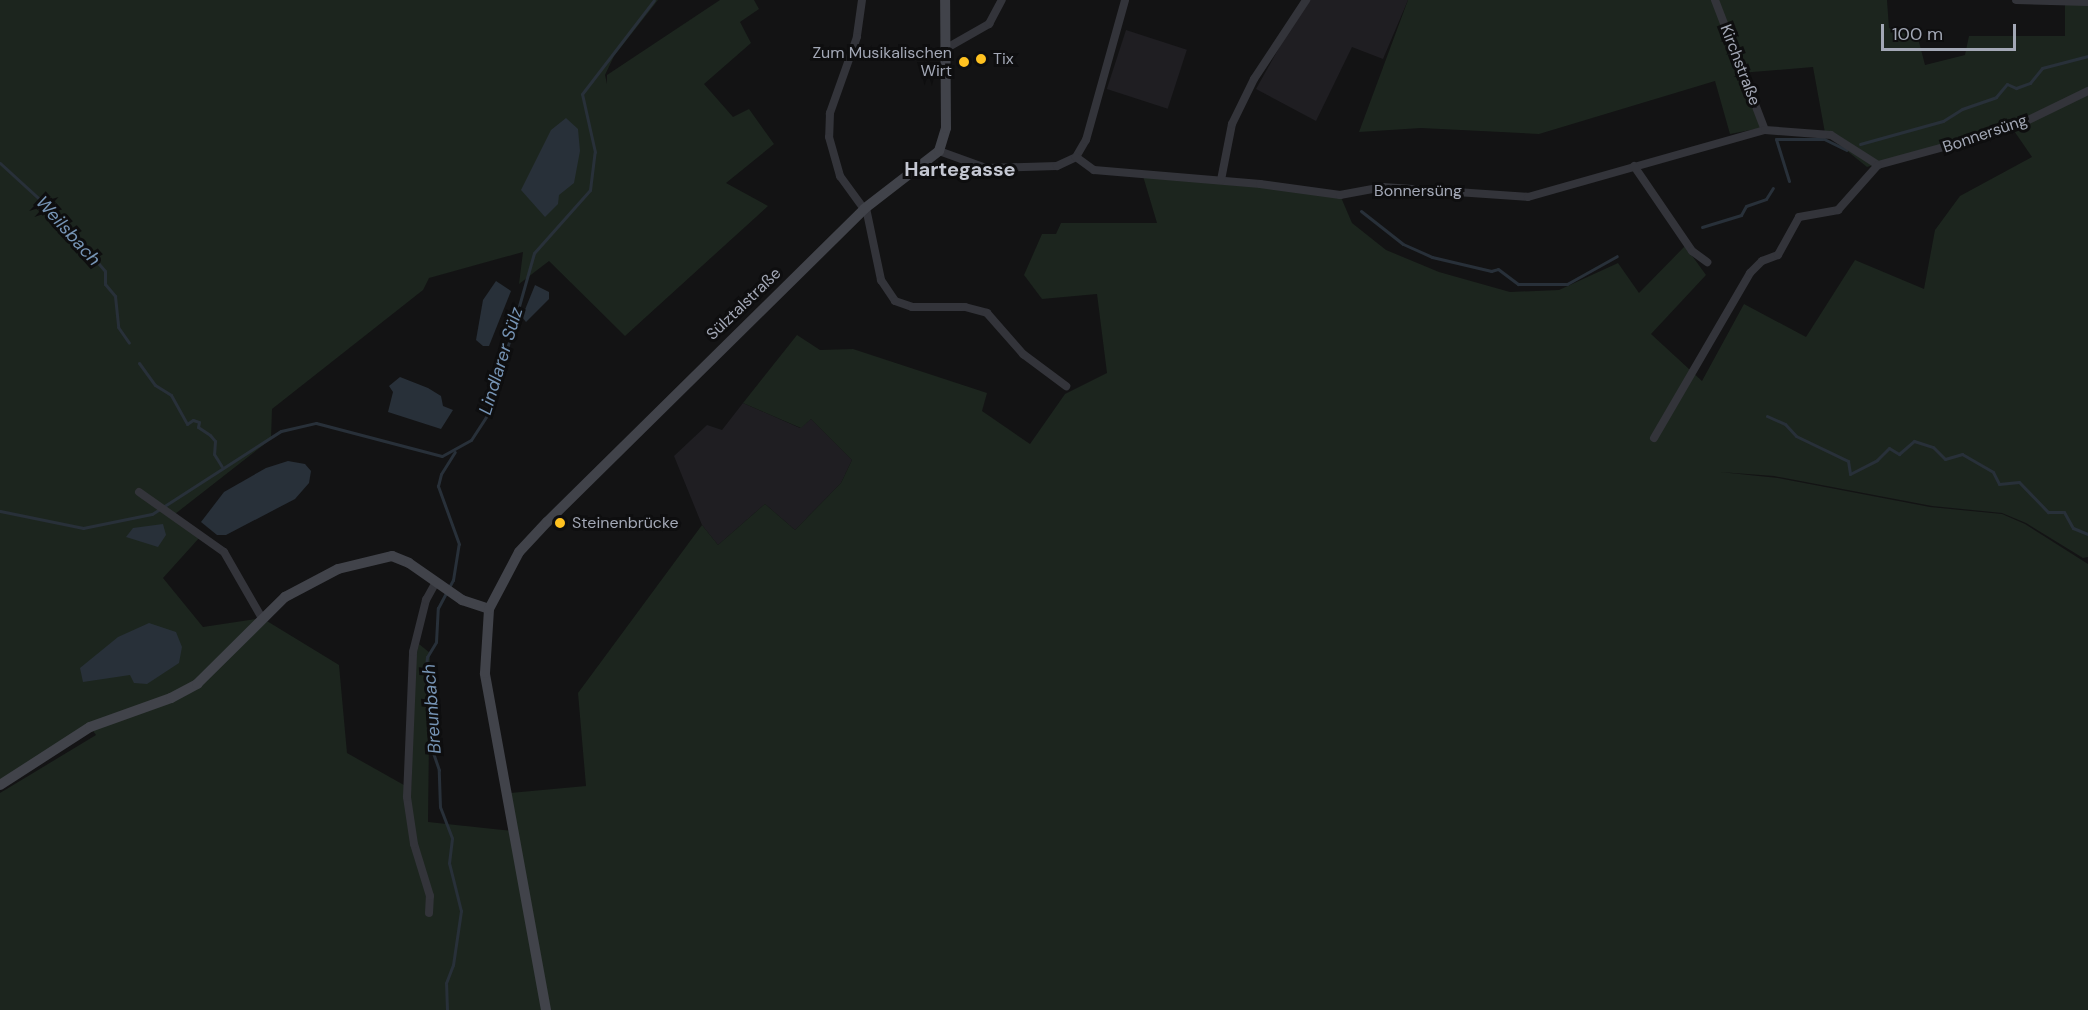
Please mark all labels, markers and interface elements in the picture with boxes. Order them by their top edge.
scale bar [1884,12,2019,50]
street label: Kirchstraße [1716,22,1764,108]
text: 100 m [1892,22,1943,46]
place label: Zum Musikalischen Wirt [812,43,952,81]
place label: Tix [993,49,1014,69]
marker: Tix [974,52,988,66]
marker: Zum Musikalischen Wirt [957,55,971,69]
street label: Bonnersüng [1940,111,2030,157]
district label: Hartegasse [904,157,1016,181]
street label: Bonnersüng [1374,181,1462,201]
water label: Weilsbach [31,192,105,270]
street label: Sülztalstraße [703,264,785,344]
water label: Lindlarer Sülz [474,305,528,417]
place label: Steinenbrücke [572,513,679,533]
marker: Steinenbrücke [553,516,567,530]
water label: Breunbach [418,663,446,755]

